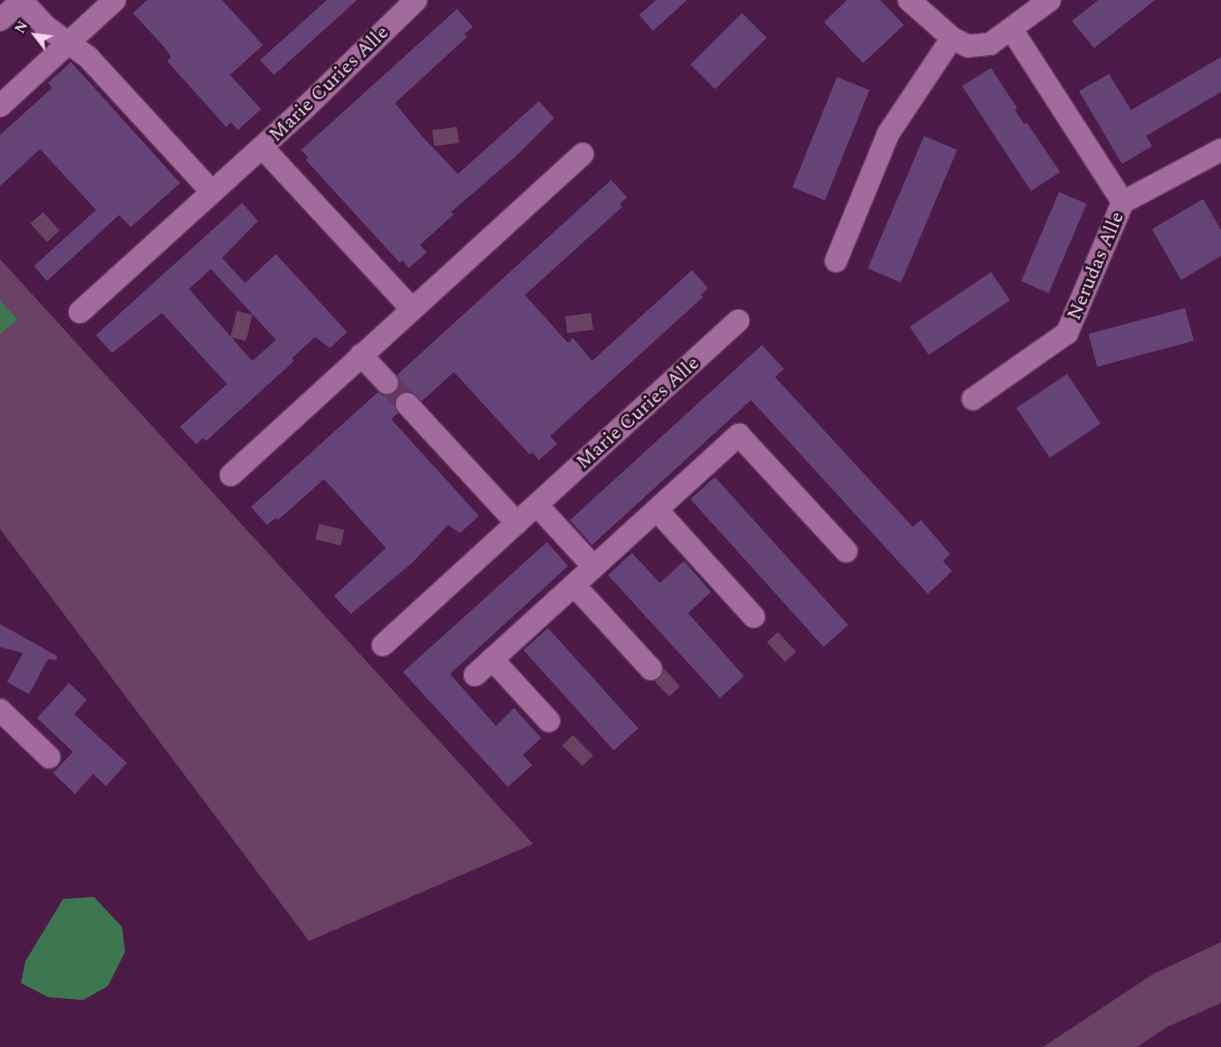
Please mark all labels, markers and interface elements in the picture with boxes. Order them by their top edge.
north arrow [10,10,60,60]
text: N [10,17,34,37]
street label: Marie Curies Alle [264,21,394,147]
street label: Nerudas Alle [1062,208,1130,324]
street label: Marie Curies Alle [572,351,704,475]

